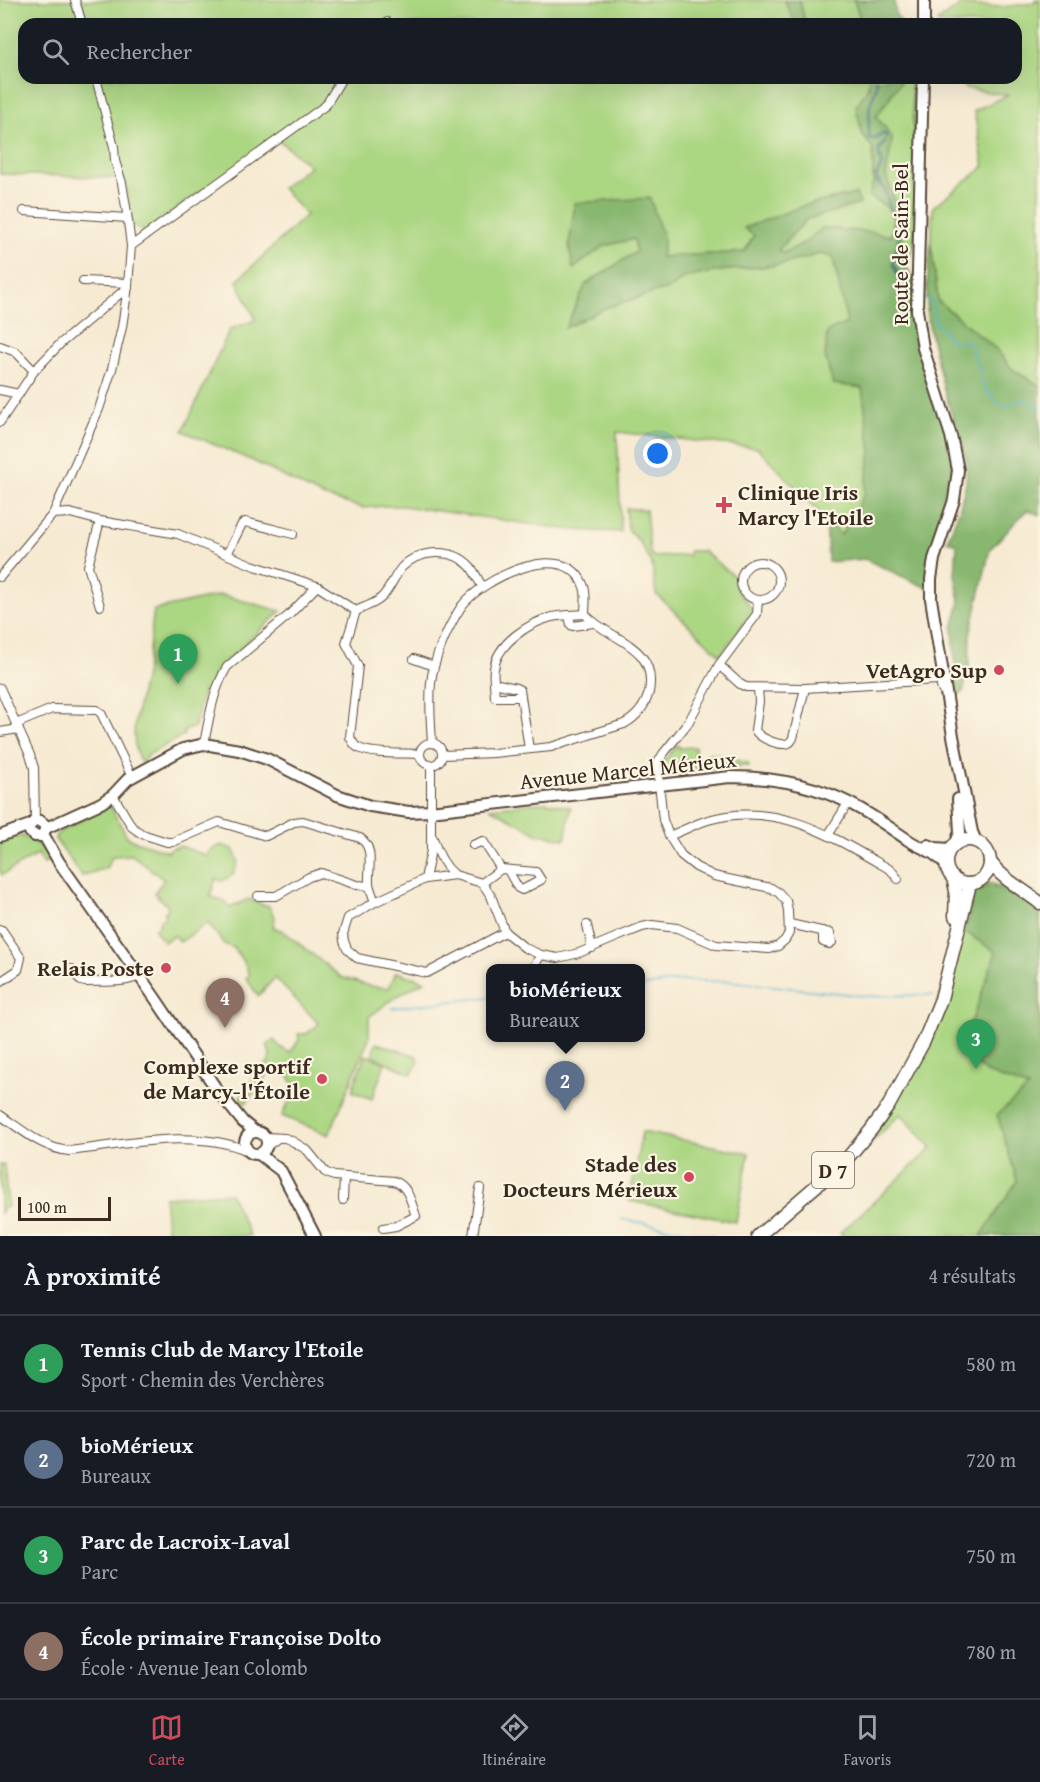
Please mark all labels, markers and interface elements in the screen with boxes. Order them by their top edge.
search box [18,18,1022,84]
icon: search [39,35,72,68]
text: Rechercher [87,35,192,67]
street label: Route de Sain-Bel [884,163,916,325]
your location [643,439,672,468]
place label: Clinique Iris Marcy l'Etoile [738,476,874,533]
marker: Clinique Iris Marcy l'Etoile [715,496,733,514]
pin: 1 [158,634,198,684]
place label: VetAgro Sup [866,654,987,686]
marker: VetAgro Sup [992,663,1006,677]
street label: Avenue Marcel Mérieux [518,743,739,797]
place label: Relais Poste [37,952,154,984]
marker: Relais Poste [159,961,173,975]
popup [486,964,645,1042]
text: bioMérieux [509,973,622,1005]
pin: 4 [206,978,244,1028]
text: Bureaux [509,1005,579,1034]
pin: 3 [956,1020,996,1069]
place label: Complexe sportif de Marcy-l'Étoile [143,1050,312,1107]
pin: 2 [546,1062,584,1111]
marker: Complexe sportif de Marcy-l'Étoile [315,1072,329,1086]
place label: Stade des Docteurs Mérieux [503,1148,677,1205]
road number: D 7 [812,1152,854,1188]
marker: Stade des Docteurs Mérieux [682,1170,696,1184]
scale bar [18,1194,111,1222]
text: 100 m [27,1195,67,1219]
text: À proximité [24,1256,161,1295]
text: 4 résultats [928,1261,1016,1290]
text: Tennis Club de Marcy l'Etoile [81,1333,364,1365]
text: 1 [38,1349,49,1378]
text: 580 m [966,1349,1016,1378]
text: Sport · Chemin des Verchères [81,1365,324,1394]
text: bioMérieux [81,1429,193,1461]
text: 2 [38,1445,49,1474]
text: 720 m [966,1445,1016,1474]
text: Bureaux [81,1461,151,1490]
text: Parc de Lacroix-Laval [81,1525,290,1557]
text: 3 [38,1541,49,1570]
text: 750 m [966,1541,1016,1570]
text: Parc [81,1557,118,1586]
text: École primaire Françoise Dolto [81,1621,381,1653]
text: 4 [38,1637,49,1666]
text: 780 m [966,1637,1016,1666]
text: École · Avenue Jean Colomb [81,1653,308,1682]
tab: Carte [149,1711,185,1771]
tab: Itinéraire [482,1711,546,1771]
tab: Favoris [844,1711,891,1771]

